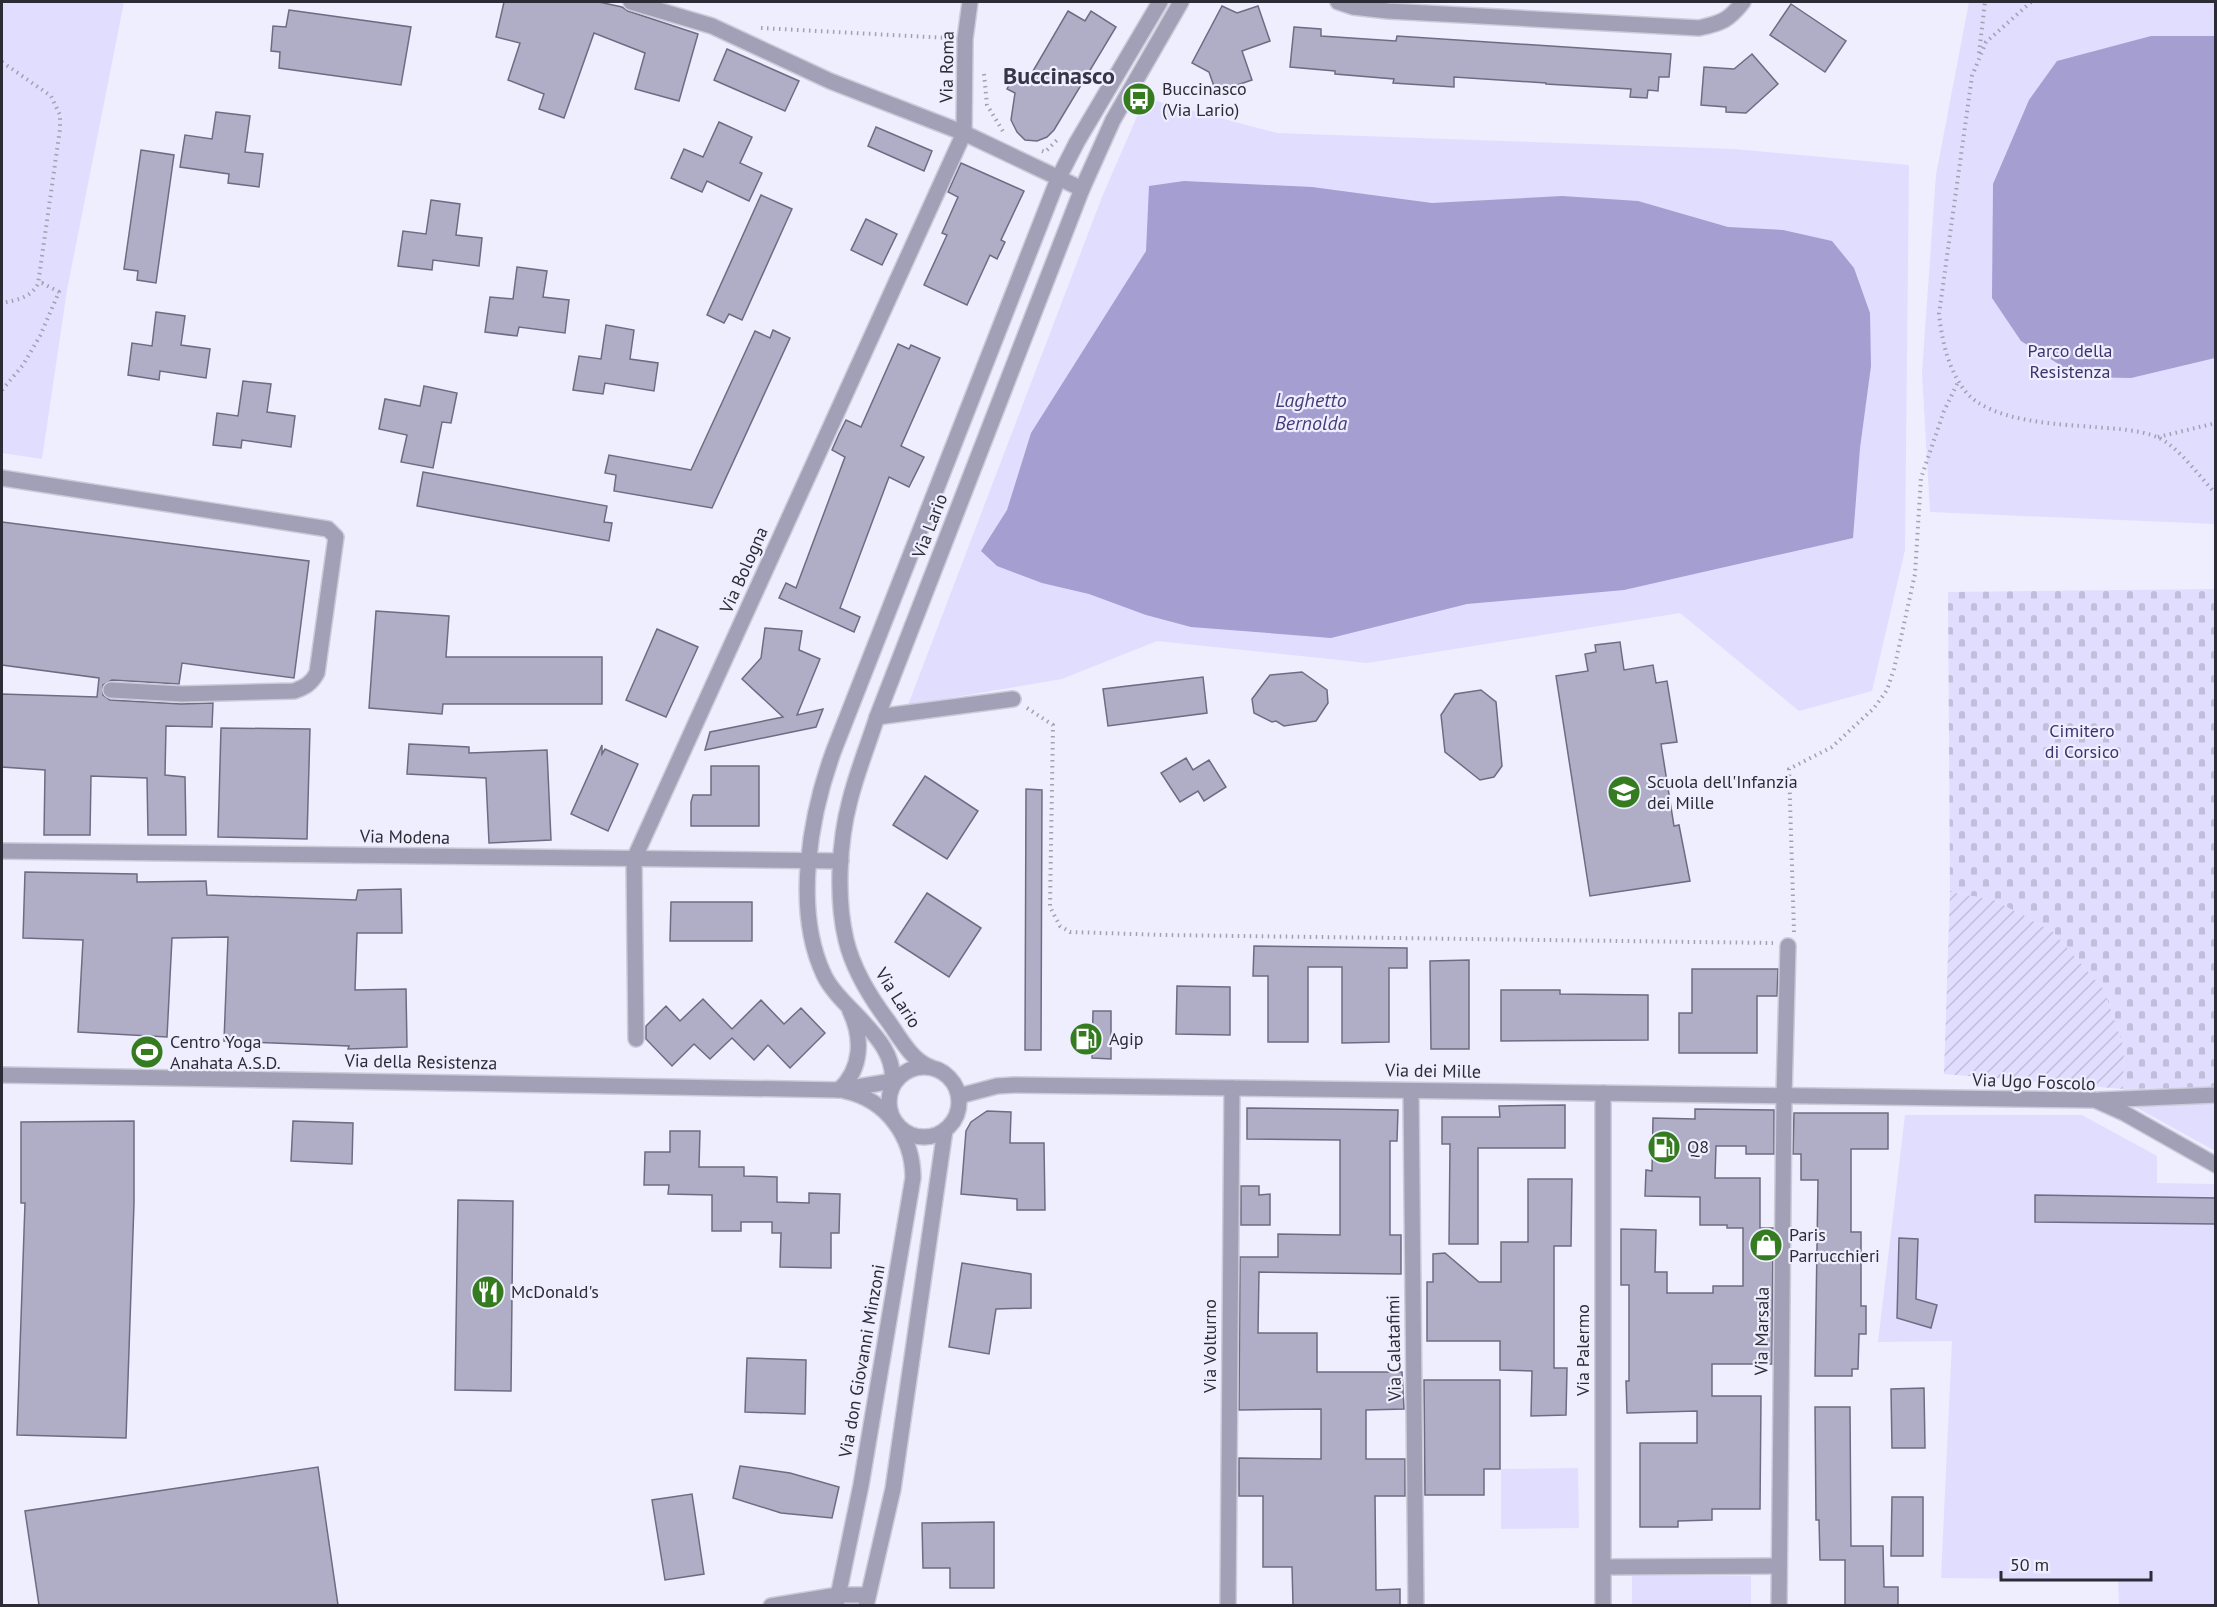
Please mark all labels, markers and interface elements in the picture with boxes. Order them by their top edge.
street label: Via Roma [934,31,959,104]
district label: Buccinasco [1003,60,1115,91]
place label: Buccinasco (Via Lario) [1162,77,1247,121]
bus stop icon: Buccinasco (Via Lario) [1121,81,1157,117]
park label: Parco della Resistenza [2028,339,2112,383]
water label: Laghetto Bernolda [1275,387,1348,436]
street label: Via Lario [906,490,952,562]
street label: Via Bologna [714,523,773,618]
park label: Cimitero di Corsico [2045,719,2119,763]
place label: Scuola dell'Infanzia dei Mille [1647,770,1798,814]
school or university icon: Scuola dell'Infanzia dei Mille [1606,774,1642,810]
street label: Via Modena [359,824,450,849]
street label: Via Lario [870,962,926,1032]
fuel station icon: Agip [1068,1021,1104,1057]
place label: Agip [1109,1027,1144,1050]
place label: Centro Yoga Anahata A.S.D. [170,1030,281,1074]
sports icon: Centro Yoga Anahata A.S.D. [129,1034,165,1070]
street label: Via della Resistenza [343,1049,498,1074]
street label: Via dei Mille [1384,1058,1481,1083]
street label: Via Ugo Foscolo [1971,1068,2096,1095]
fuel station icon: Q8 [1646,1129,1682,1165]
place label: Q8 [1687,1135,1709,1158]
place label: Paris Parrucchieri [1789,1223,1880,1267]
shop icon: Paris Parrucchieri [1748,1227,1784,1263]
street label: Via don Giovanni Minzoni [833,1262,890,1460]
restaurant icon: McDonald's [470,1274,506,1310]
place label: McDonald's [511,1280,599,1303]
street label: Via Marsala [1749,1286,1774,1377]
street label: Via Calatafimi [1381,1295,1406,1402]
street label: Via Volturno [1198,1299,1221,1394]
street label: Via Palermo [1571,1304,1594,1397]
scale bar [2001,1544,2151,1582]
text: 50 m [2010,1553,2049,1576]

